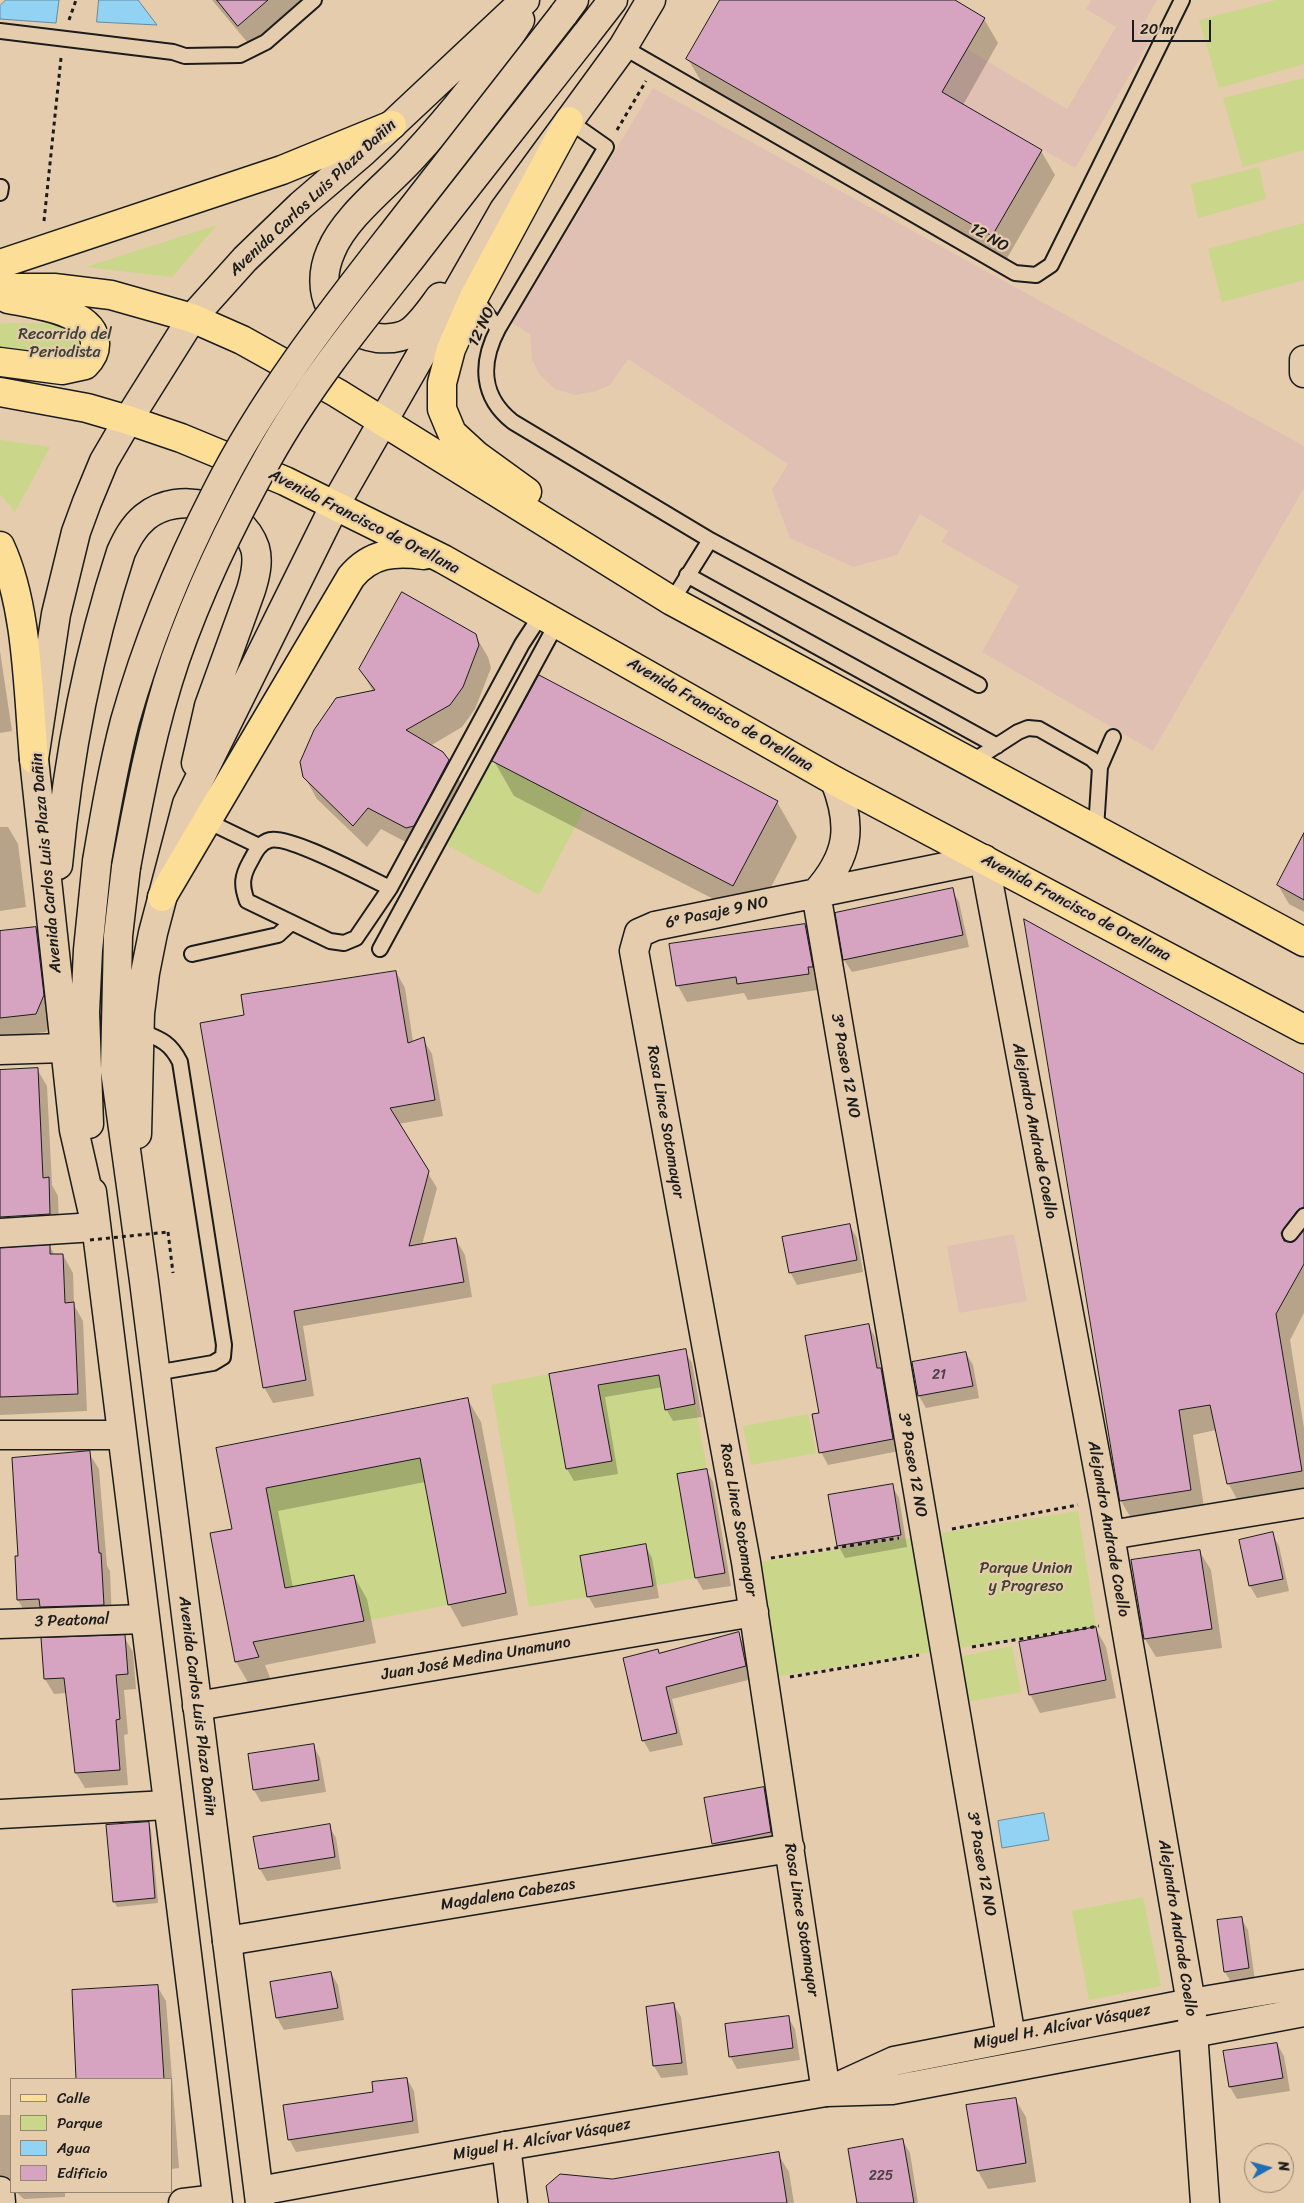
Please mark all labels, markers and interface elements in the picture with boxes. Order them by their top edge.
scale bar [1134,10,1213,42]
text: 20 m [1140,16,1174,42]
street label: Avenida Carlos Luis Plaza Dañin [226,116,400,280]
street label: 12 NO [966,219,1012,257]
street label: 12 NO [464,304,500,350]
park label: Recorrido del Periodista [18,325,112,363]
street label: Avenida Francisco de Orellana [265,465,463,579]
street label: Avenida Francisco de Orellana [624,654,816,776]
street label: Avenida Carlos Luis Plaza Dañin [28,752,66,974]
street label: Avenida Francisco de Orellana [978,850,1174,966]
street label: 6º Pasaje 9 NO [664,893,770,933]
street label: 3º Paseo 12 NO [826,1012,864,1120]
street label: Alejandro Andrade Coello [1008,1042,1060,1220]
street label: Rosa Lince Sotomayor [642,1044,688,1200]
house number: 21 [932,1367,946,1383]
street label: 3º Paseo 12 NO [893,1411,931,1519]
street label: Alejandro Andrade Coello [1083,1439,1133,1619]
street label: Rosa Lince Sotomayor [715,1442,761,1598]
park label: Parque Union y Progreso [980,1559,1072,1597]
street label: Avenida Carlos Luis Plaza Dañin [174,1595,220,1817]
street label: 3 Peatonal [34,1610,110,1632]
street label: Juan José Medina Unamuno [380,1633,572,1685]
street label: 3º Paseo 12 NO [962,1810,1000,1918]
street label: Alejandro Andrade Coello [1154,1838,1200,2018]
street label: Rosa Lince Sotomayor [779,1842,823,1998]
street label: Magdalena Cabezas [439,1875,577,1915]
street label: Miguel H. Alcívar Vásquez [972,2000,1152,2054]
legend [10,2078,172,2193]
text: Calle [57,2085,90,2111]
text: Parque [57,2110,102,2136]
street label: Miguel H. Alcívar Vásquez [451,2115,633,2165]
text: Agua [57,2135,90,2161]
north arrow [1244,2143,1294,2193]
text: Edificio [57,2160,108,2186]
text: N [1270,2160,1296,2173]
house number: 225 [869,2168,893,2184]

